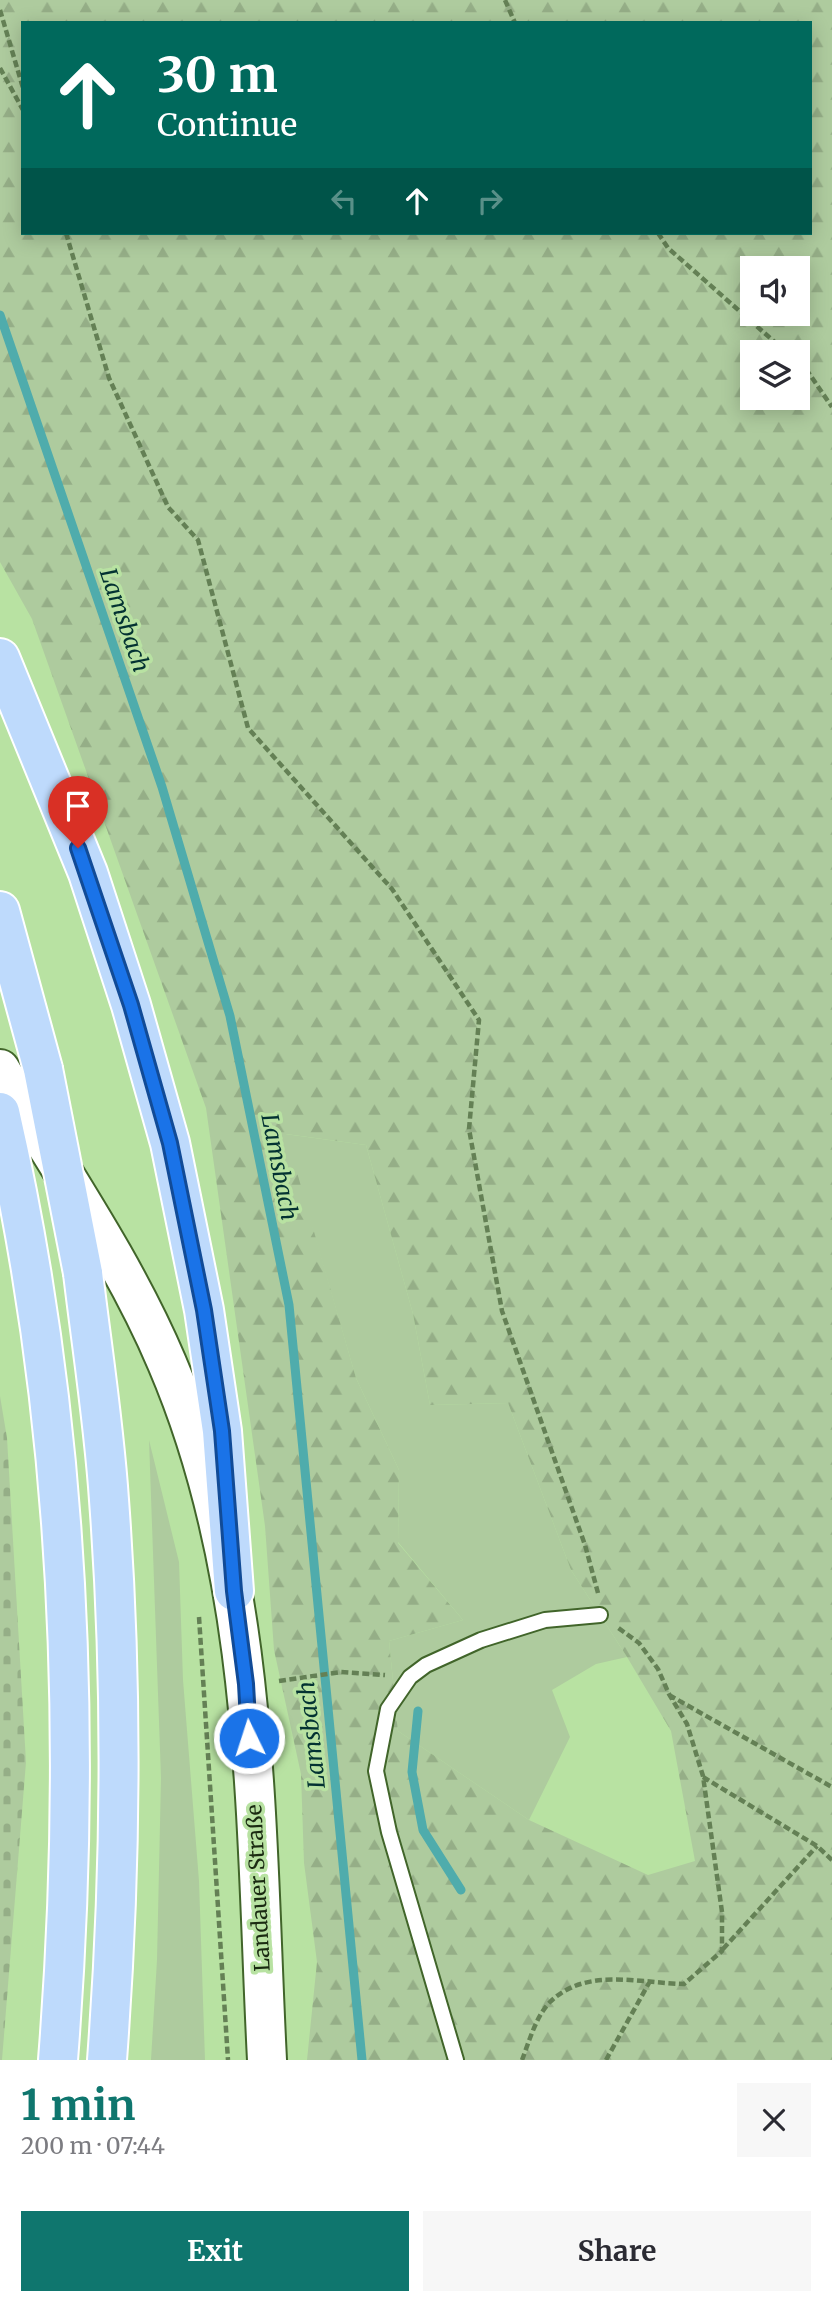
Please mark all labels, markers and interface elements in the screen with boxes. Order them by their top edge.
text: 30 m [157,44,278,105]
icon: ahead [42,49,133,140]
text: Continue [157,105,297,145]
icon: left [325,182,363,220]
icon: ahead [398,182,436,220]
icon: right [471,182,509,220]
map controls [740,256,810,410]
button: sound [740,256,810,326]
button: layers [740,340,810,410]
water label: Lamsbach [94,564,156,676]
pin [48,776,108,848]
icon: arrive [59,787,97,825]
water label: Lamsbach [255,1111,305,1223]
water label: Lamsbach [291,1680,331,1790]
position arrow [212,1701,286,1775]
street label: Landauer Straße [240,1804,276,1972]
text: 1 min [21,2079,135,2131]
button: close [737,2083,811,2157]
text: 200 m · 07:44 [21,2131,165,2160]
button: Exit [21,2211,409,2291]
button: Share [423,2211,811,2291]

